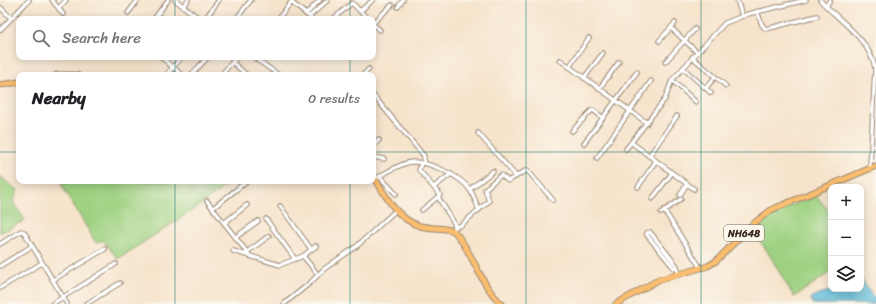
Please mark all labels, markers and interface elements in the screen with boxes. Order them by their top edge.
search box [16,16,376,60]
text: Search here [62,25,141,51]
icon: search [30,27,52,49]
text: Nearby [32,83,86,113]
text: 0 results [308,87,360,110]
map controls [828,184,864,292]
button: + [828,184,864,220]
button: − [828,220,864,256]
road number: NH648 [724,225,764,241]
button: layers [828,256,864,292]

